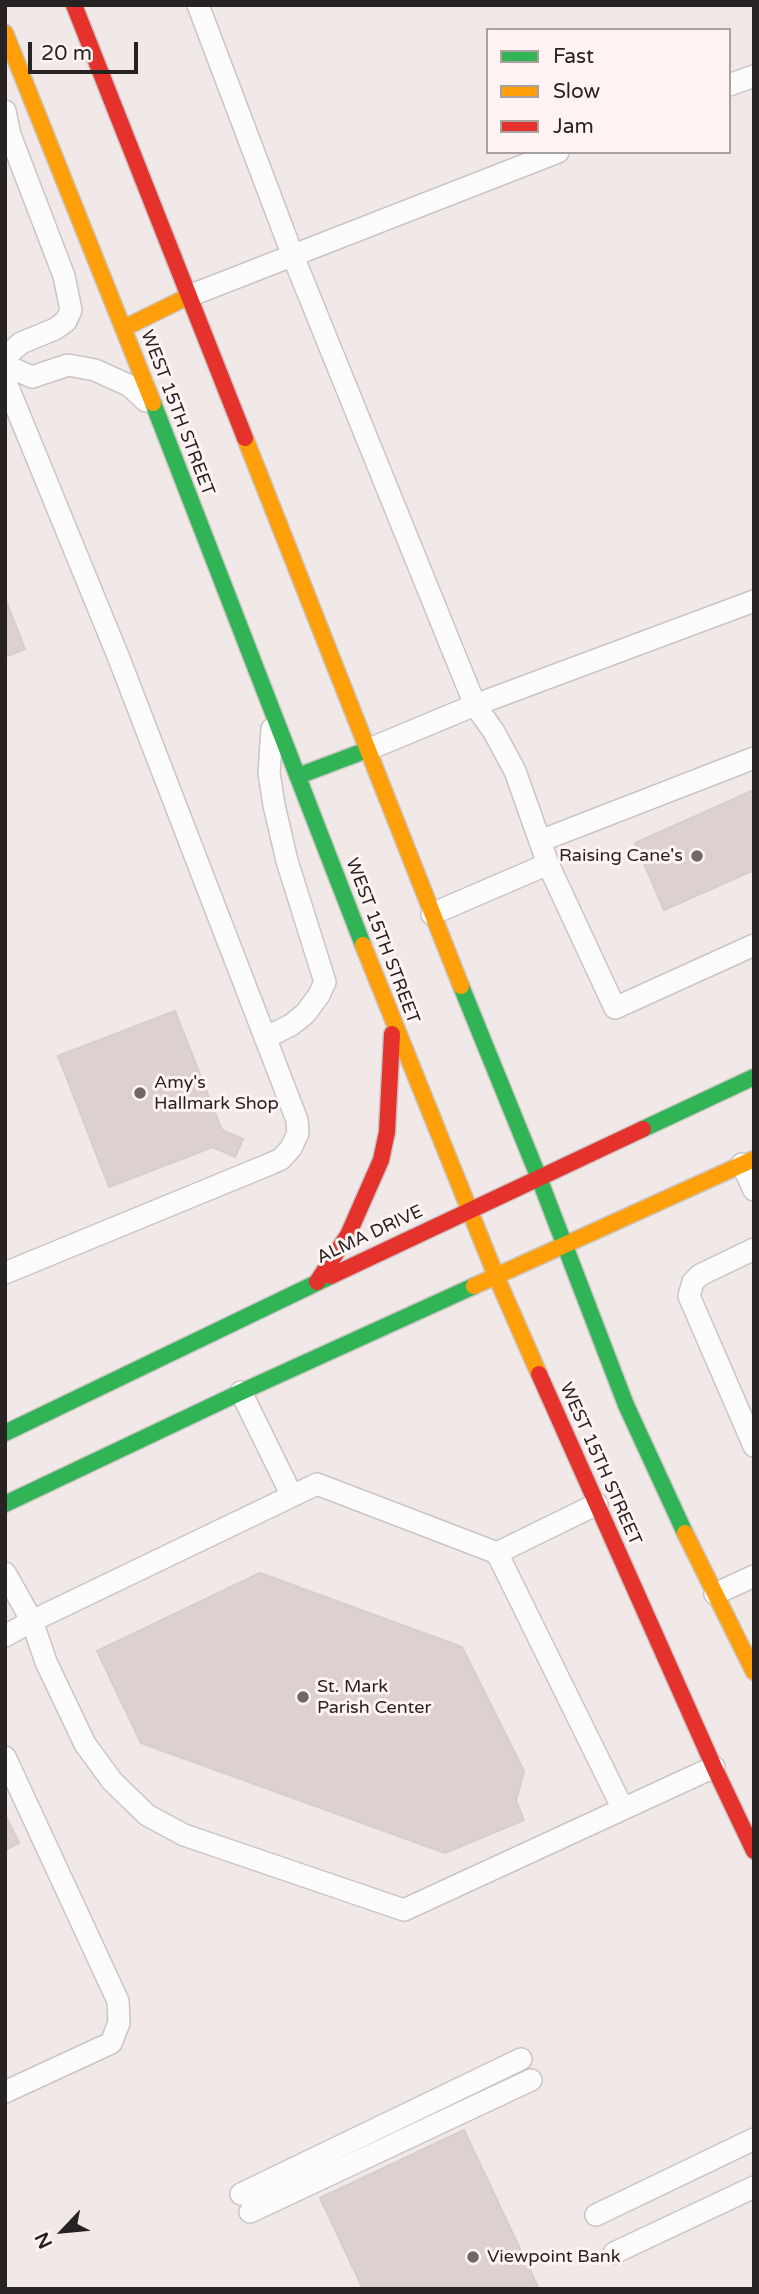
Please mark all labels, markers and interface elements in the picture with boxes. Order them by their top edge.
scale bar [32,28,142,72]
legend [486,28,731,154]
text: 20 m [41,41,92,66]
text: Fast [553,44,594,69]
text: Slow [553,79,600,104]
text: Jam [553,114,594,139]
street label: WEST 15TH STREET [135,327,219,499]
place label: Raising Cane's [559,845,683,867]
marker: Raising Cane's [689,848,705,864]
street label: WEST 15TH STREET [340,855,424,1027]
place label: Amy's Hallmark Shop [154,1072,279,1114]
marker: Amy's Hallmark Shop [132,1085,148,1101]
street label: ALMA DRIVE [313,1201,427,1269]
street label: WEST 15TH STREET [554,1379,646,1549]
place label: St. Mark Parish Center [317,1676,431,1718]
marker: St. Mark Parish Center [295,1689,311,1705]
north arrow [28,2196,98,2266]
text: N [31,2229,57,2252]
place label: Viewpoint Bank [487,2246,621,2268]
marker: Viewpoint Bank [465,2249,481,2265]

